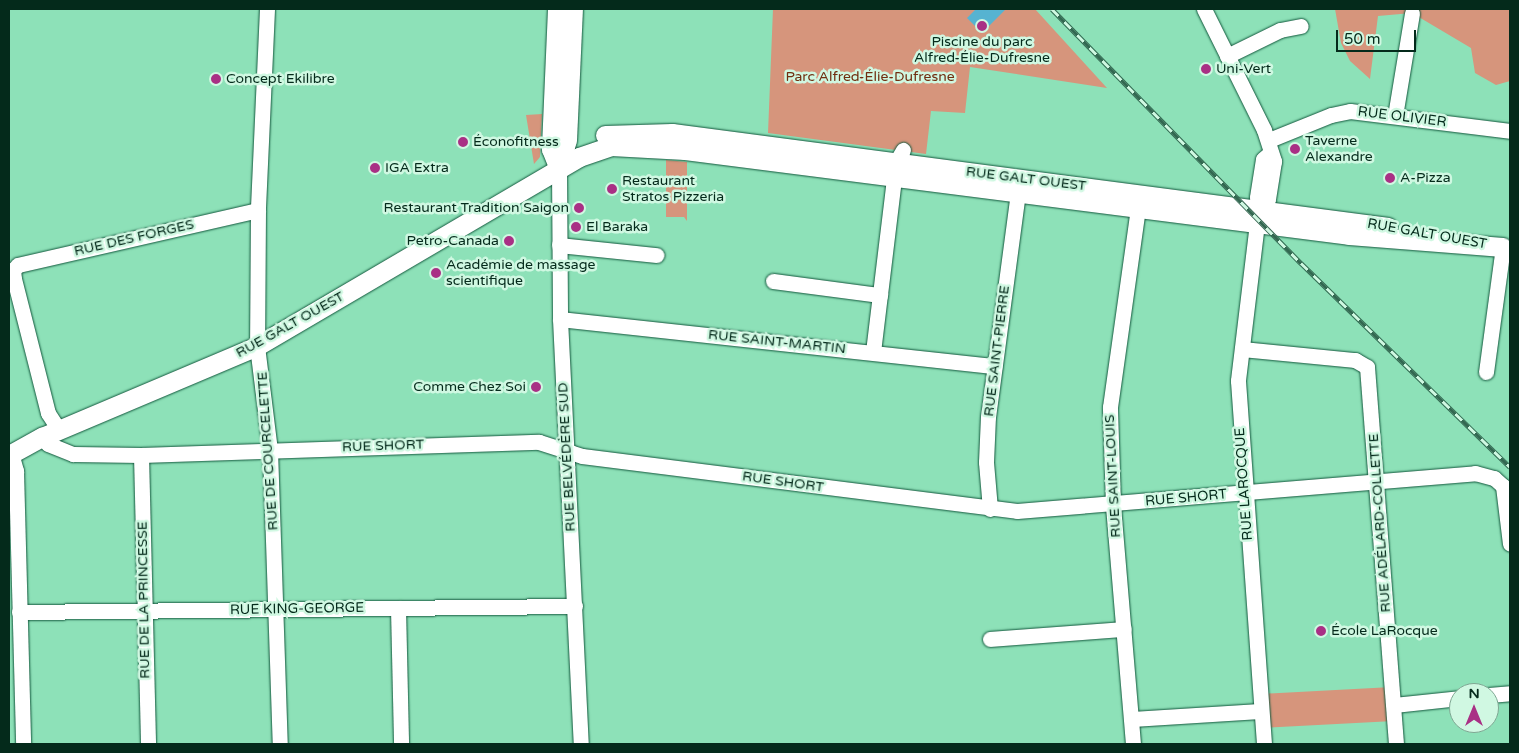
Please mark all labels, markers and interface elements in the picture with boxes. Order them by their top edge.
marker: Piscine du parc Alfred-Élie-Dufresne [976,20,988,32]
scale bar [1339,20,1419,52]
text: 50 m [1344,30,1381,48]
place label: Piscine du parc Alfred-Élie-Dufresne [914,34,1050,66]
place label: Uni-Vert [1216,61,1271,77]
marker: Uni-Vert [1200,63,1212,75]
park label: Parc Alfred-Élie-Dufresne [785,69,955,85]
place label: Concept Ekilibre [226,71,335,87]
marker: Concept Ekilibre [210,73,222,85]
street label: RUE OLIVIER [1357,103,1447,131]
place label: Taverne Alexandre [1305,133,1373,166]
place label: Éconofitness [473,134,559,150]
marker: Éconofitness [457,136,469,148]
marker: Taverne Alexandre [1289,143,1301,155]
place label: IGA Extra [385,160,449,176]
marker: IGA Extra [369,162,381,174]
street label: RUE GALT OUEST [965,163,1087,195]
place label: A-Pizza [1400,170,1451,186]
marker: A-Pizza [1384,172,1396,184]
place label: Restaurant Stratos Pizzeria [622,173,724,206]
marker: Restaurant Stratos Pizzeria [606,183,618,195]
place label: Restaurant Tradition Saigon [384,200,569,216]
marker: Restaurant Tradition Saigon [573,202,585,214]
street label: RUE GALT OUEST [1366,215,1488,253]
street label: RUE DES FORGES [72,216,196,260]
place label: El Baraka [586,219,648,235]
marker: El Baraka [570,221,582,233]
place label: Petro-Canada [406,233,499,249]
marker: Petro-Canada [503,235,515,247]
place label: Académie de massage scientifique [446,257,595,290]
marker: Académie de massage scientifique [430,267,442,279]
street label: RUE SAINT-PIERRE [981,284,1013,418]
street label: RUE GALT OUEST [233,288,347,362]
street label: RUE SAINT-MARTIN [707,326,847,358]
street label: RUE DE COURCELETTE [254,371,282,531]
place label: Comme Chez Soi [413,379,526,395]
marker: Comme Chez Soi [530,381,542,393]
street label: RUE BELVÉDÈRE SUD [555,382,579,532]
street label: RUE SAINT-LOUIS [1101,414,1125,538]
street label: RUE LAROCQUE [1232,427,1256,541]
street label: RUE ADÉLARD-COLLETTE [1365,433,1395,613]
street label: RUE SHORT [342,436,424,456]
street label: RUE SHORT [741,468,825,496]
street label: RUE SHORT [1144,486,1228,510]
street label: RUE DE LA PRINCESSE [134,521,154,679]
street label: RUE KING-GEORGE [230,599,364,619]
place label: École LaRocque [1331,623,1438,639]
marker: École LaRocque [1315,625,1327,637]
north arrow [1449,683,1499,733]
text: N [1468,685,1480,702]

